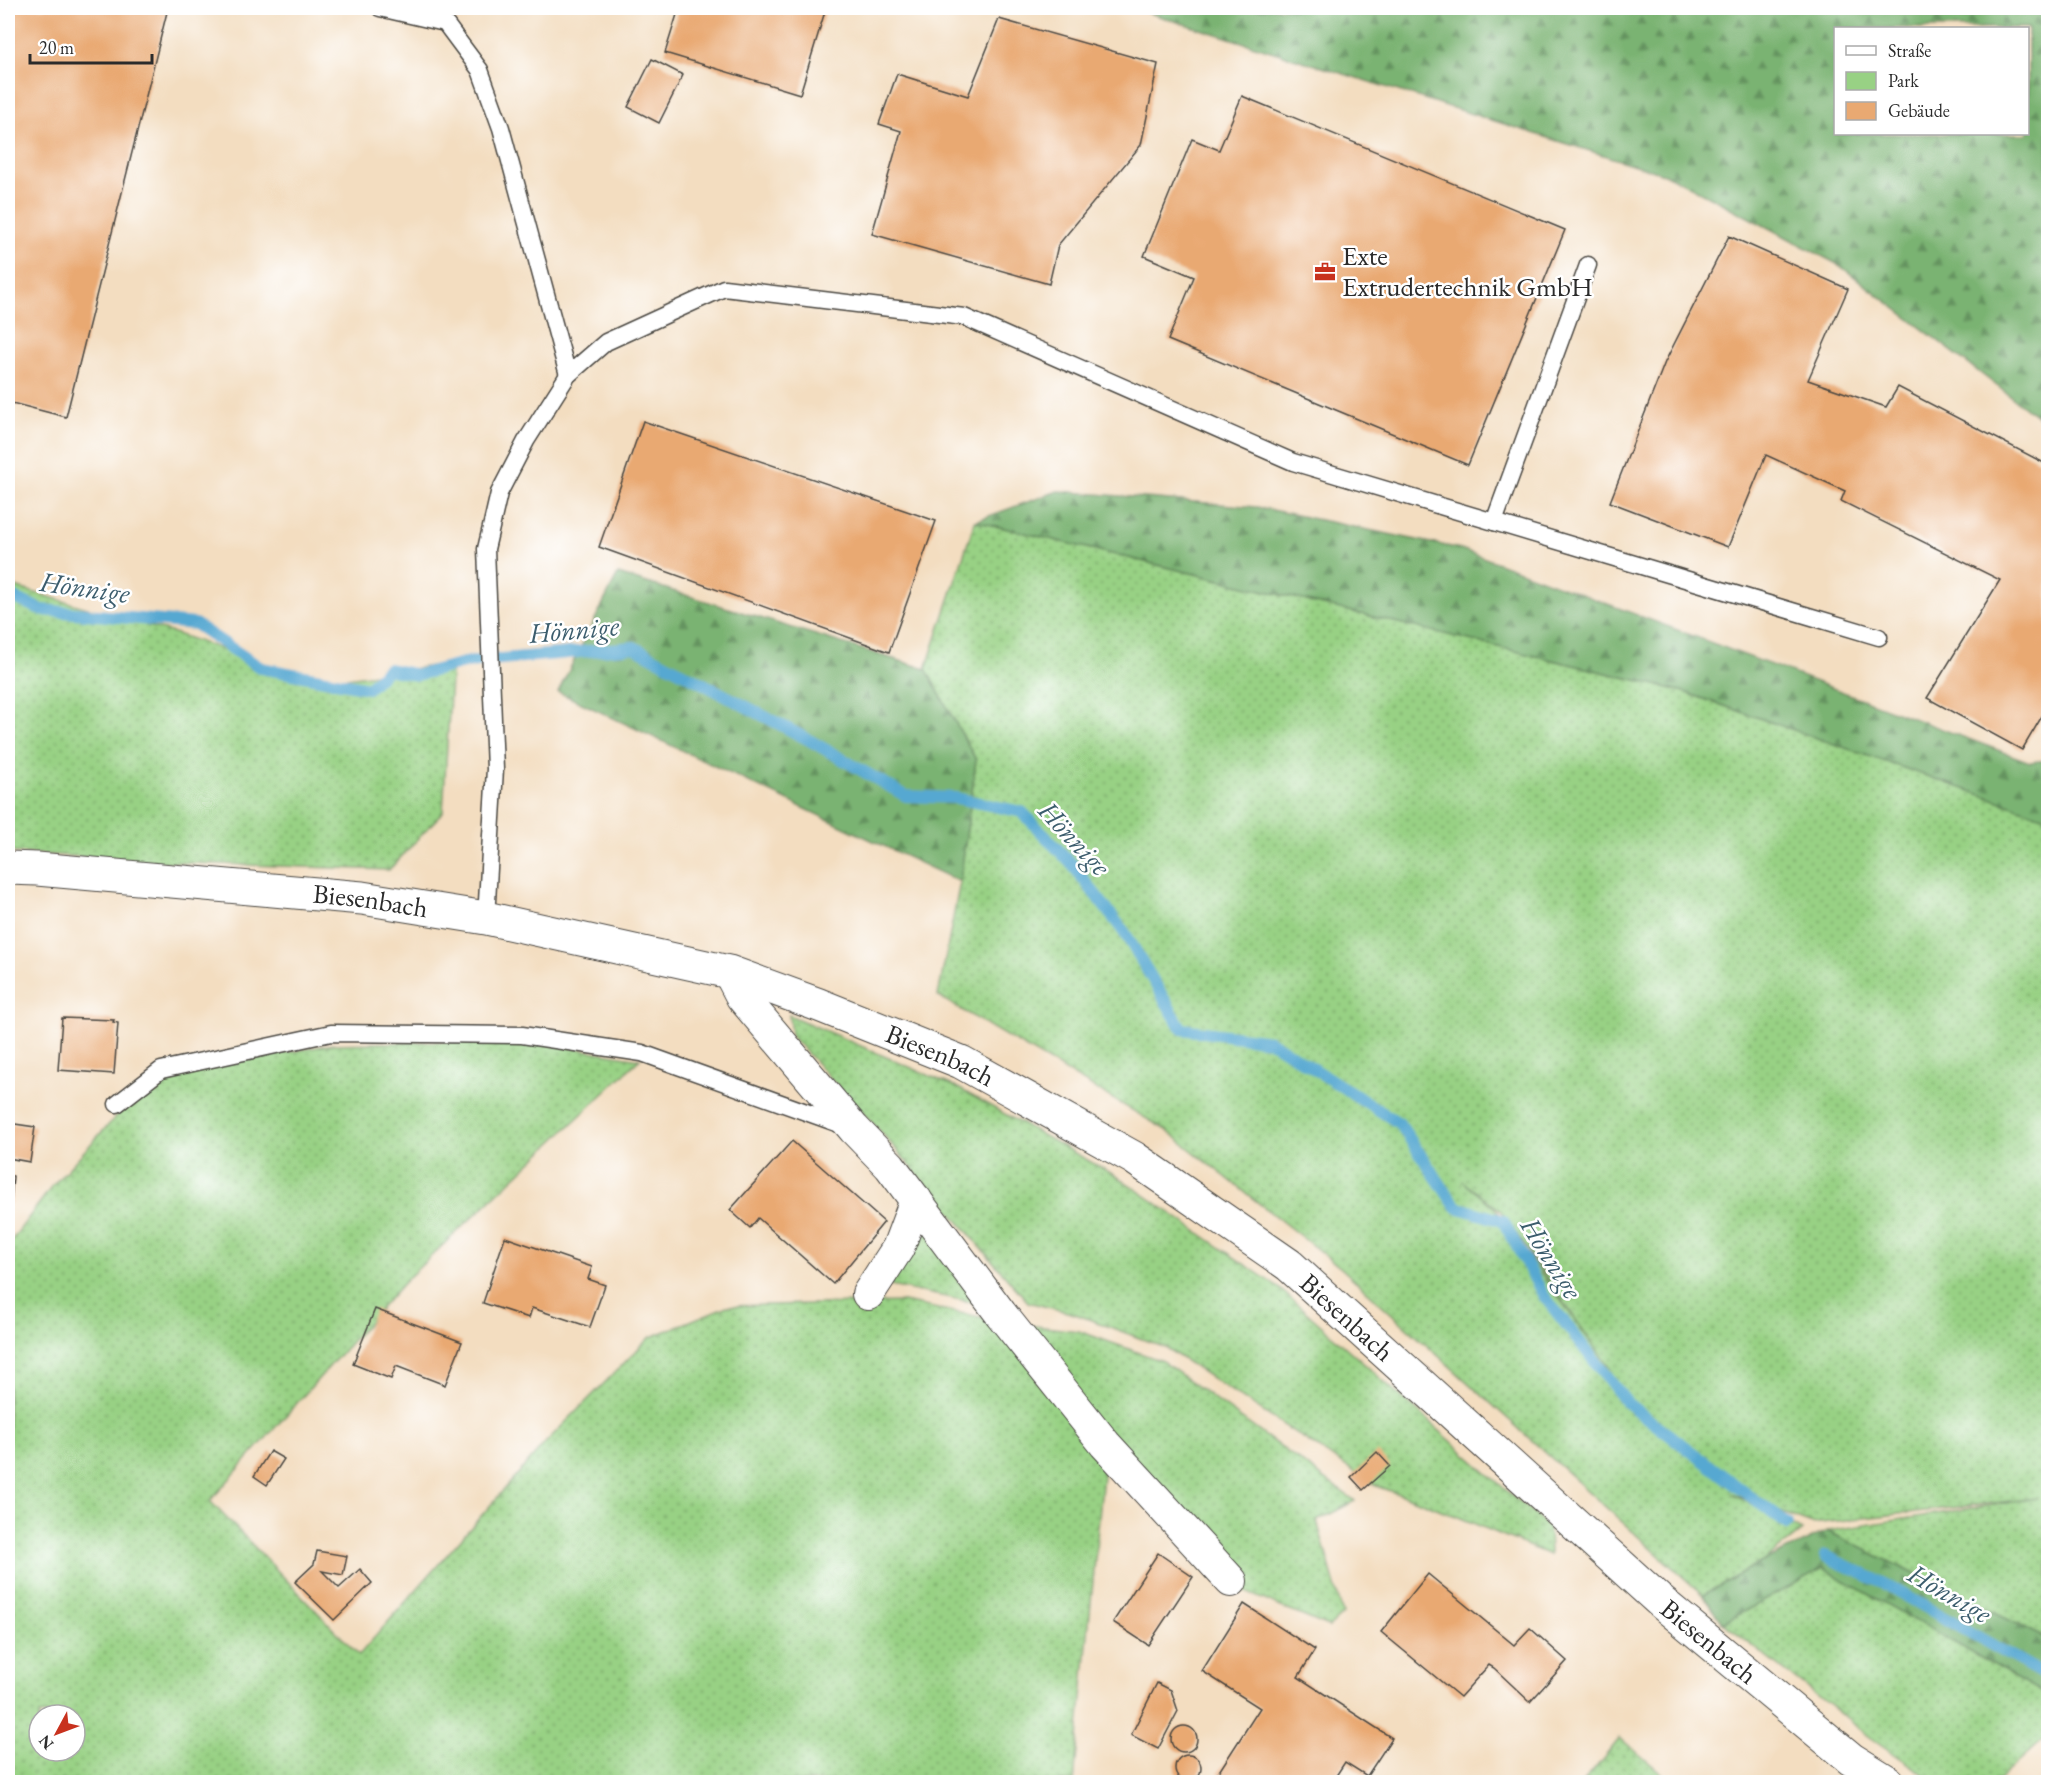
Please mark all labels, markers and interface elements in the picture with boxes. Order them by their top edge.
scale bar [30,27,152,65]
legend [1834,27,2029,135]
text: 20 m [39,36,74,59]
text: Straße [1888,39,1931,62]
text: Park [1888,69,1919,92]
text: Gebäude [1888,99,1950,122]
place label: Exte Extrudertechnik GmbH [1342,238,1593,304]
office icon: Exte Extrudertechnik GmbH [1313,260,1337,284]
water label: Hönnige [37,563,133,611]
water label: Hönnige [527,607,621,651]
water label: Hönnige [1030,792,1119,884]
street label: Biesenbach [312,876,431,925]
street label: Biesenbach [881,1016,1001,1094]
water label: Hönnige [1512,1209,1591,1306]
street label: Biesenbach [1293,1265,1402,1369]
water label: Hönnige [1901,1554,1998,1631]
street label: Biesenbach [1654,1591,1765,1692]
north arrow [27,1703,87,1763]
text: N [34,1731,58,1754]

